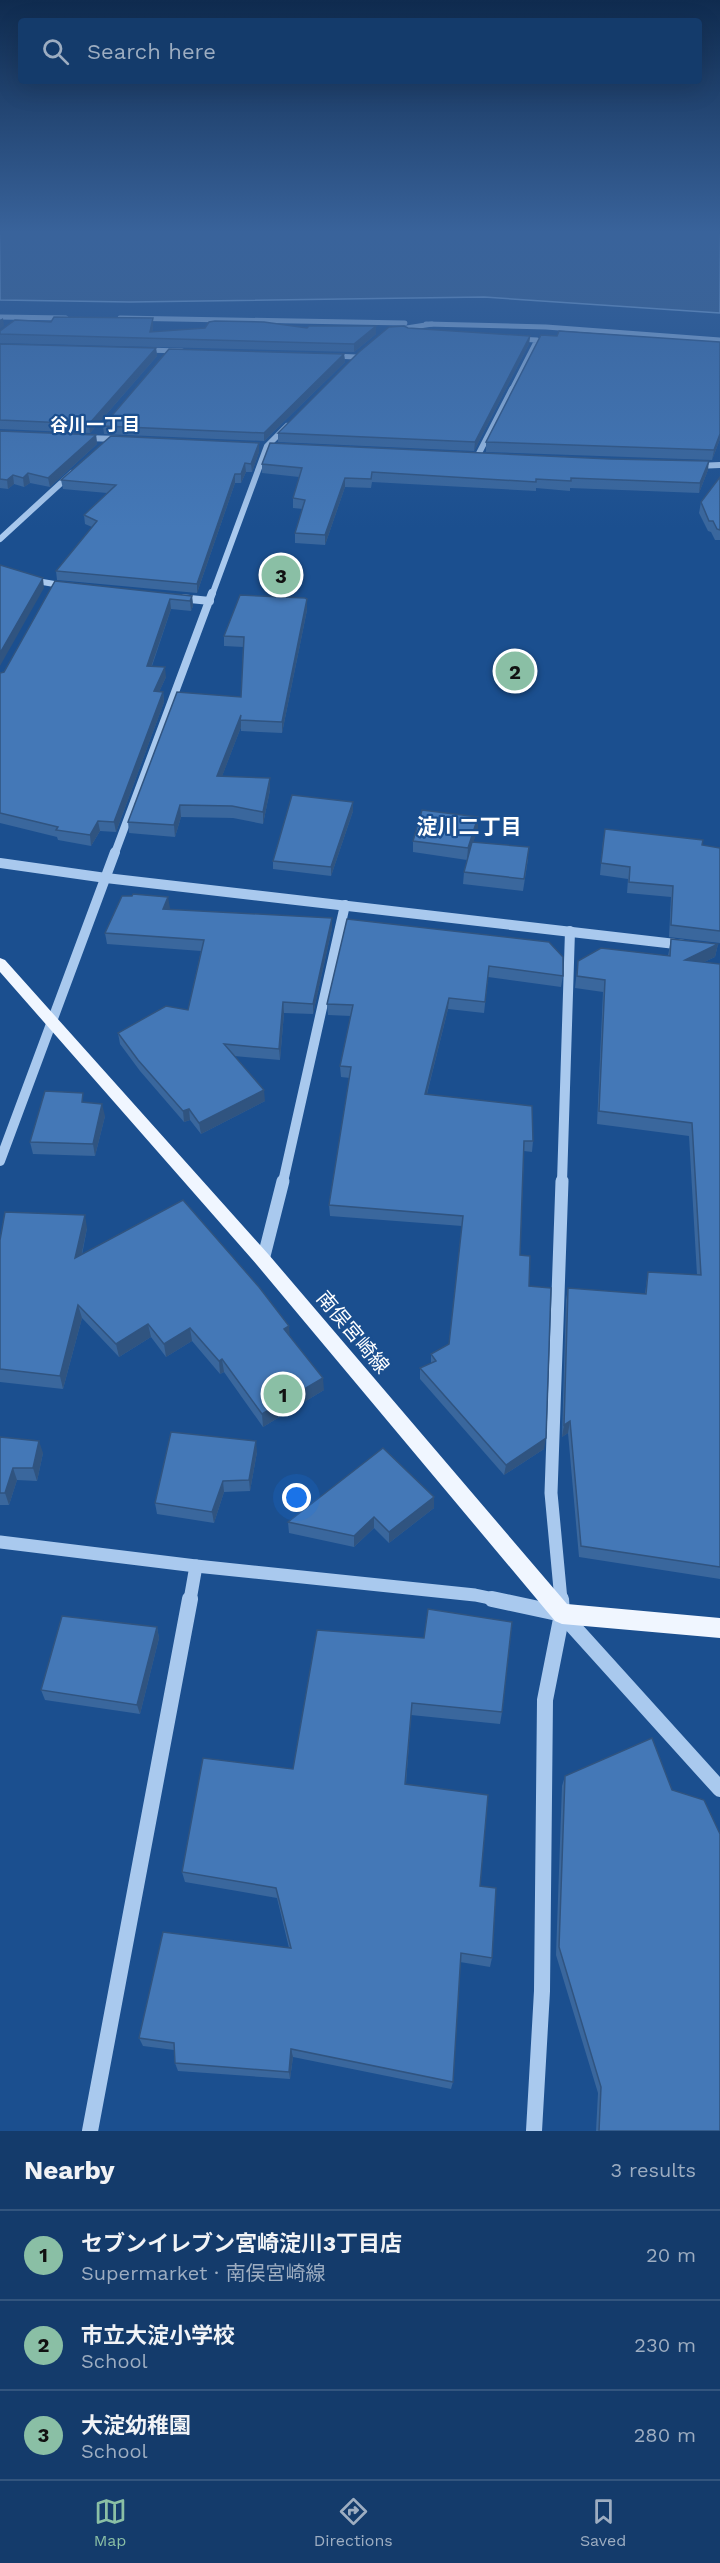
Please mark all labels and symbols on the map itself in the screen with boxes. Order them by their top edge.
district label: 谷川一丁目 [50,414,140,435]
pin: 3 [262,552,300,598]
pin: 2 [496,648,534,694]
district label: 淀川二丁目 [417,814,522,839]
street label: 南俣宮崎線 [312,1286,394,1378]
pin: 1 [264,1372,302,1416]
your location [282,1483,311,1512]

